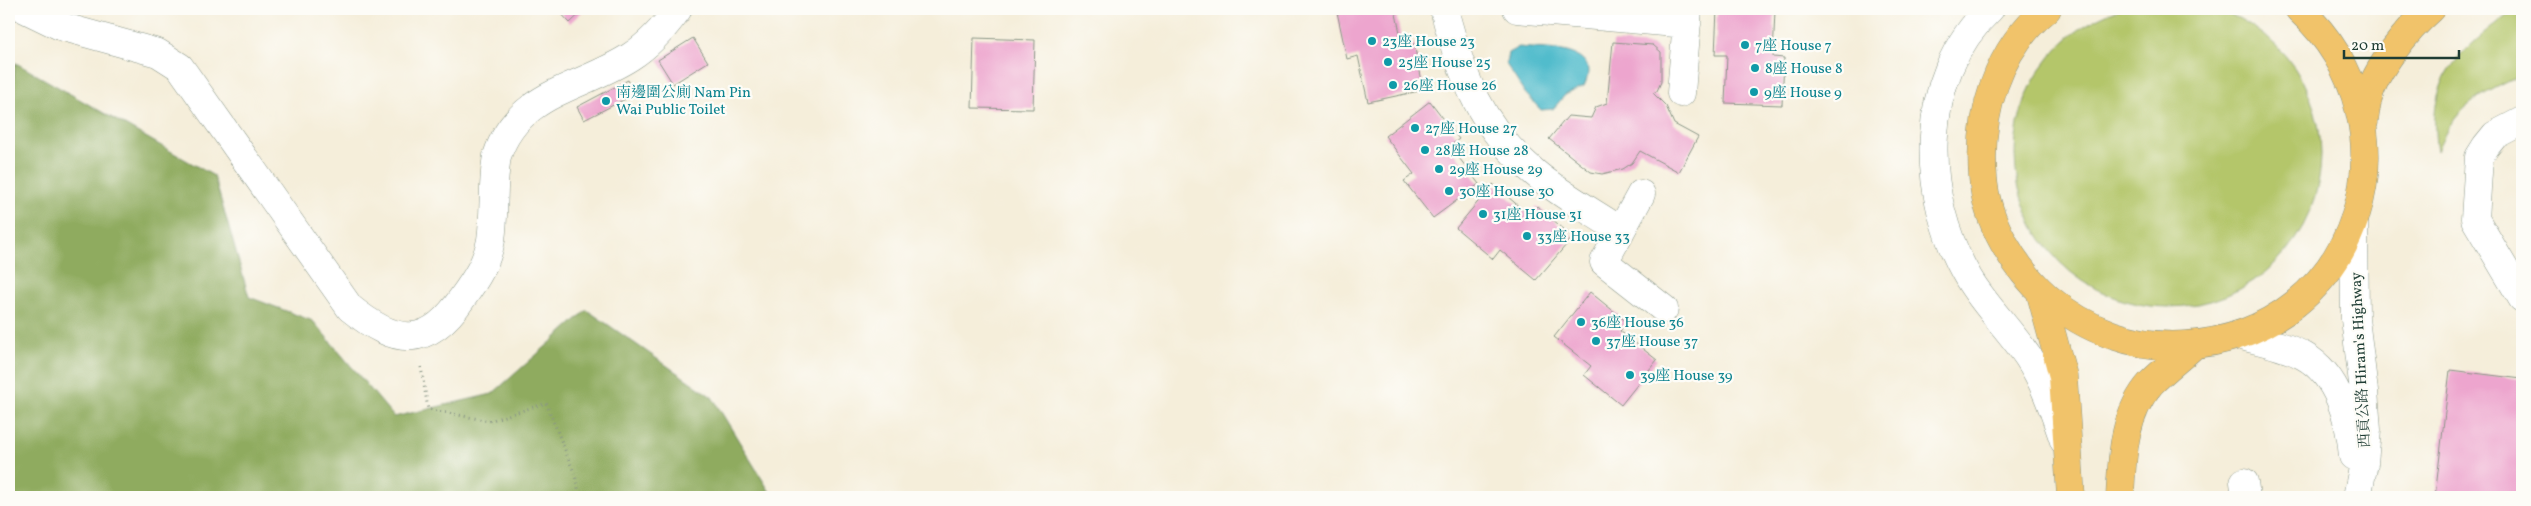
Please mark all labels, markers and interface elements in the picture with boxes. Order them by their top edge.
scale bar [2344,28,2458,60]
place label: 23座 House 23 [1382,32,1475,53]
marker: 23座 House 23 [1366,35,1378,47]
place label: 7座 House 7 [1755,36,1832,57]
text: 20 m [2351,36,2384,57]
marker: 7座 House 7 [1739,39,1751,51]
place label: 25座 House 25 [1398,53,1491,74]
marker: 25座 House 25 [1382,56,1394,68]
place label: 8座 House 8 [1765,59,1843,80]
marker: 8座 House 8 [1749,62,1761,74]
place label: 26座 House 26 [1403,76,1497,97]
marker: 26座 House 26 [1387,79,1399,91]
place label: 南邊圍公廁 Nam Pin Wai Public Toilet [616,83,751,121]
place label: 9座 House 9 [1764,83,1842,104]
marker: 9座 House 9 [1748,86,1760,98]
marker: 南邊圍公廁 Nam Pin Wai Public Toilet [600,95,612,107]
place label: 27座 House 27 [1425,119,1517,140]
marker: 27座 House 27 [1409,122,1421,134]
place label: 28座 House 28 [1435,141,1529,162]
marker: 28座 House 28 [1419,144,1431,156]
place label: 29座 House 29 [1449,160,1543,181]
marker: 29座 House 29 [1433,163,1445,175]
place label: 30座 House 30 [1459,182,1554,203]
marker: 30座 House 30 [1443,185,1455,197]
place label: 31座 House 31 [1493,205,1582,226]
marker: 31座 House 31 [1477,208,1489,220]
place label: 33座 House 33 [1537,227,1630,248]
marker: 33座 House 33 [1521,230,1533,242]
street label: 西貢公路 Hiram's Highway [2346,271,2377,448]
place label: 36座 House 36 [1591,313,1684,334]
marker: 36座 House 36 [1575,316,1587,328]
place label: 37座 House 37 [1606,332,1698,353]
marker: 37座 House 37 [1590,335,1602,347]
place label: 39座 House 39 [1640,366,1733,387]
marker: 39座 House 39 [1624,369,1636,381]

